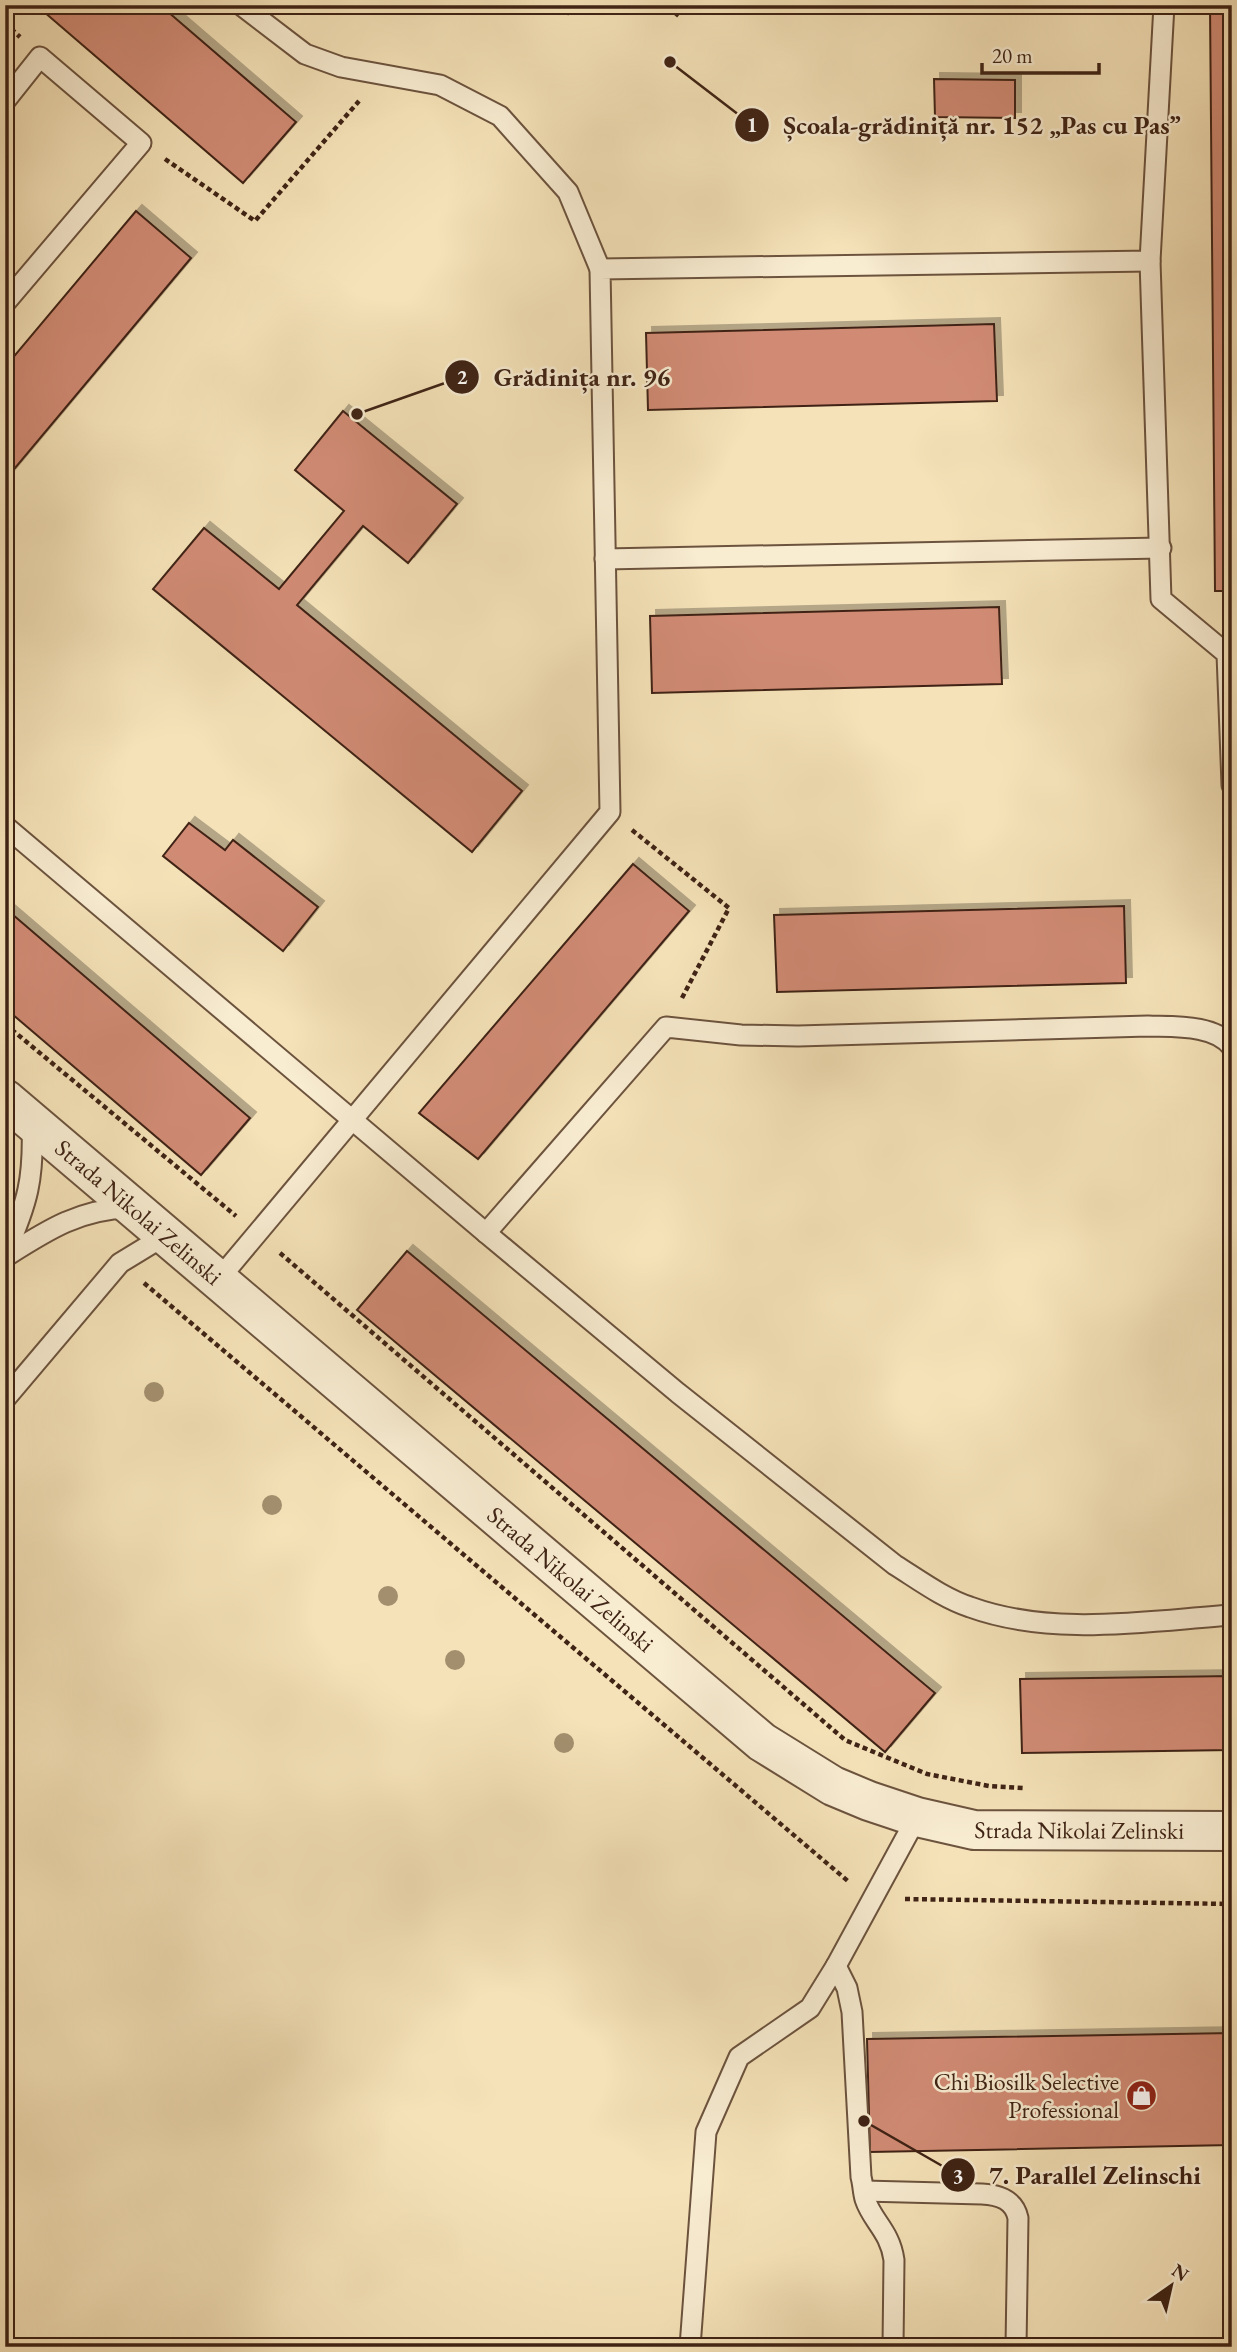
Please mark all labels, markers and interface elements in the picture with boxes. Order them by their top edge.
scale bar [982,32,1099,76]
text: 20 m [992,42,1033,69]
callout: Școala-grădiniță nr. 152 „Pas cu Pas” [734,101,1195,148]
text: Școala-grădiniță nr. 152 „Pas cu Pas” [783,108,1181,142]
text: 1 [746,111,758,138]
callout: Grădinița nr. 96 [444,353,684,400]
text: Grădinița nr. 96 [494,360,670,394]
text: 2 [456,363,468,390]
street label: Strada Nikolai Zelinski [49,1132,229,1292]
street label: Strada Nikolai Zelinski [481,1499,661,1659]
street label: Strada Nikolai Zelinski [974,1814,1184,1846]
place label: Chi Biosilk Selective Professional [934,2066,1119,2125]
shop icon: Chi Biosilk Selective Professional [1125,2079,1159,2113]
callout: 7. Parallel Zelinschi [940,2152,1215,2199]
text: 7. Parallel Zelinschi [989,2158,1201,2192]
text: 3 [952,2162,964,2189]
north arrow [1136,2250,1206,2320]
text: N [1167,2258,1194,2287]

